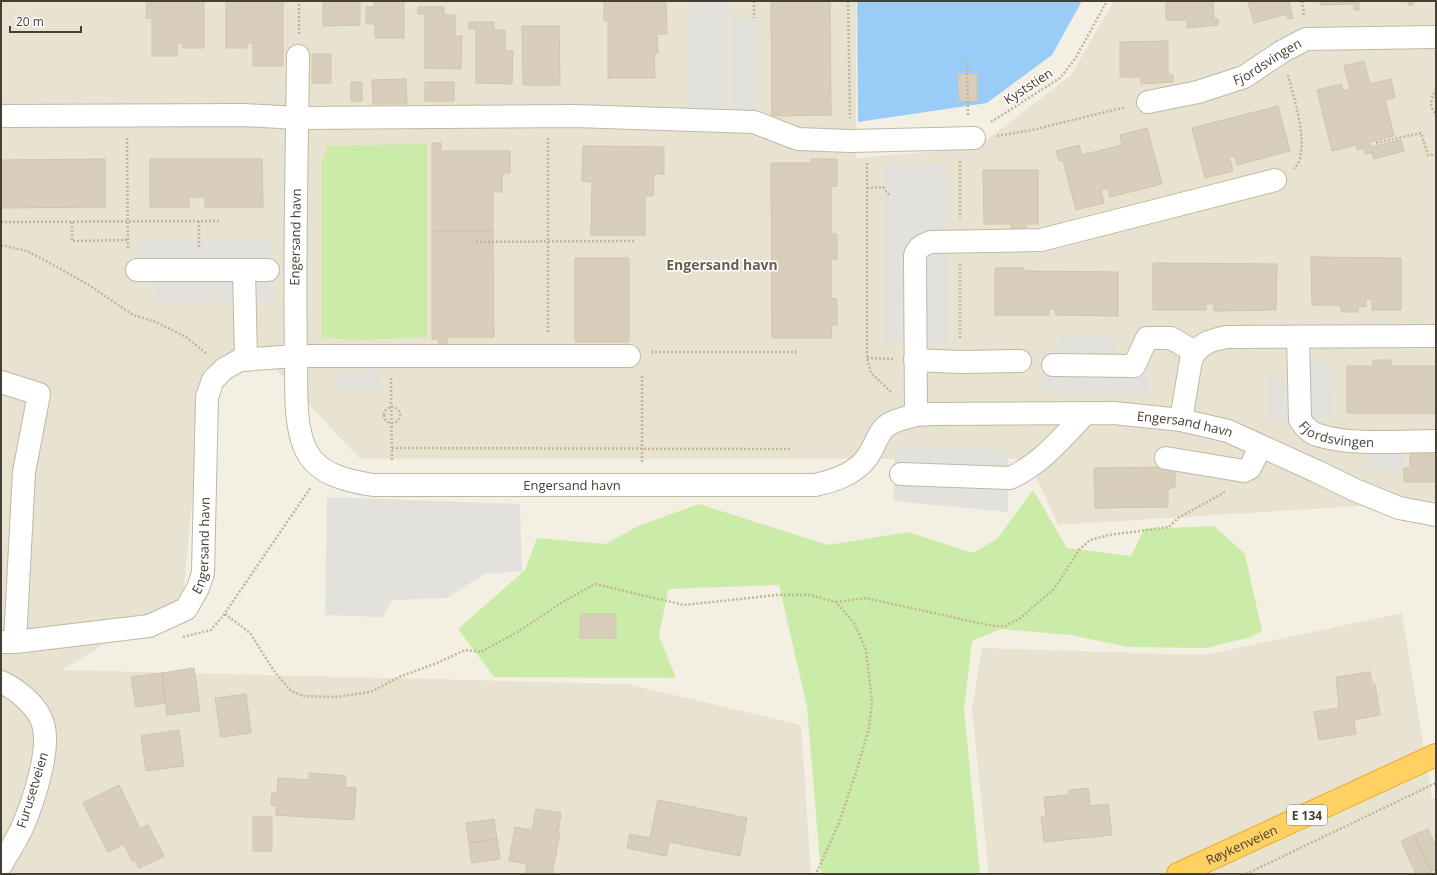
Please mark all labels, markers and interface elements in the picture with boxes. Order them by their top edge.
scale bar [10,8,81,34]
text: 20 m [16,13,44,30]
street label: Fjordsvingen [1231,34,1304,89]
street label: Kyststien [1000,64,1056,108]
street label: Engersand havn [285,188,305,286]
district label: Engersand havn [666,255,778,274]
street label: Engersand havn [1136,406,1236,441]
street label: Fjordsvingen [1295,417,1374,451]
street label: Engersand havn [523,476,621,494]
street label: Engersand havn [187,497,214,597]
street label: Furusetveien [12,750,52,830]
road number: E 134 [1287,805,1327,825]
street label: Røykenveien [1203,820,1280,869]

